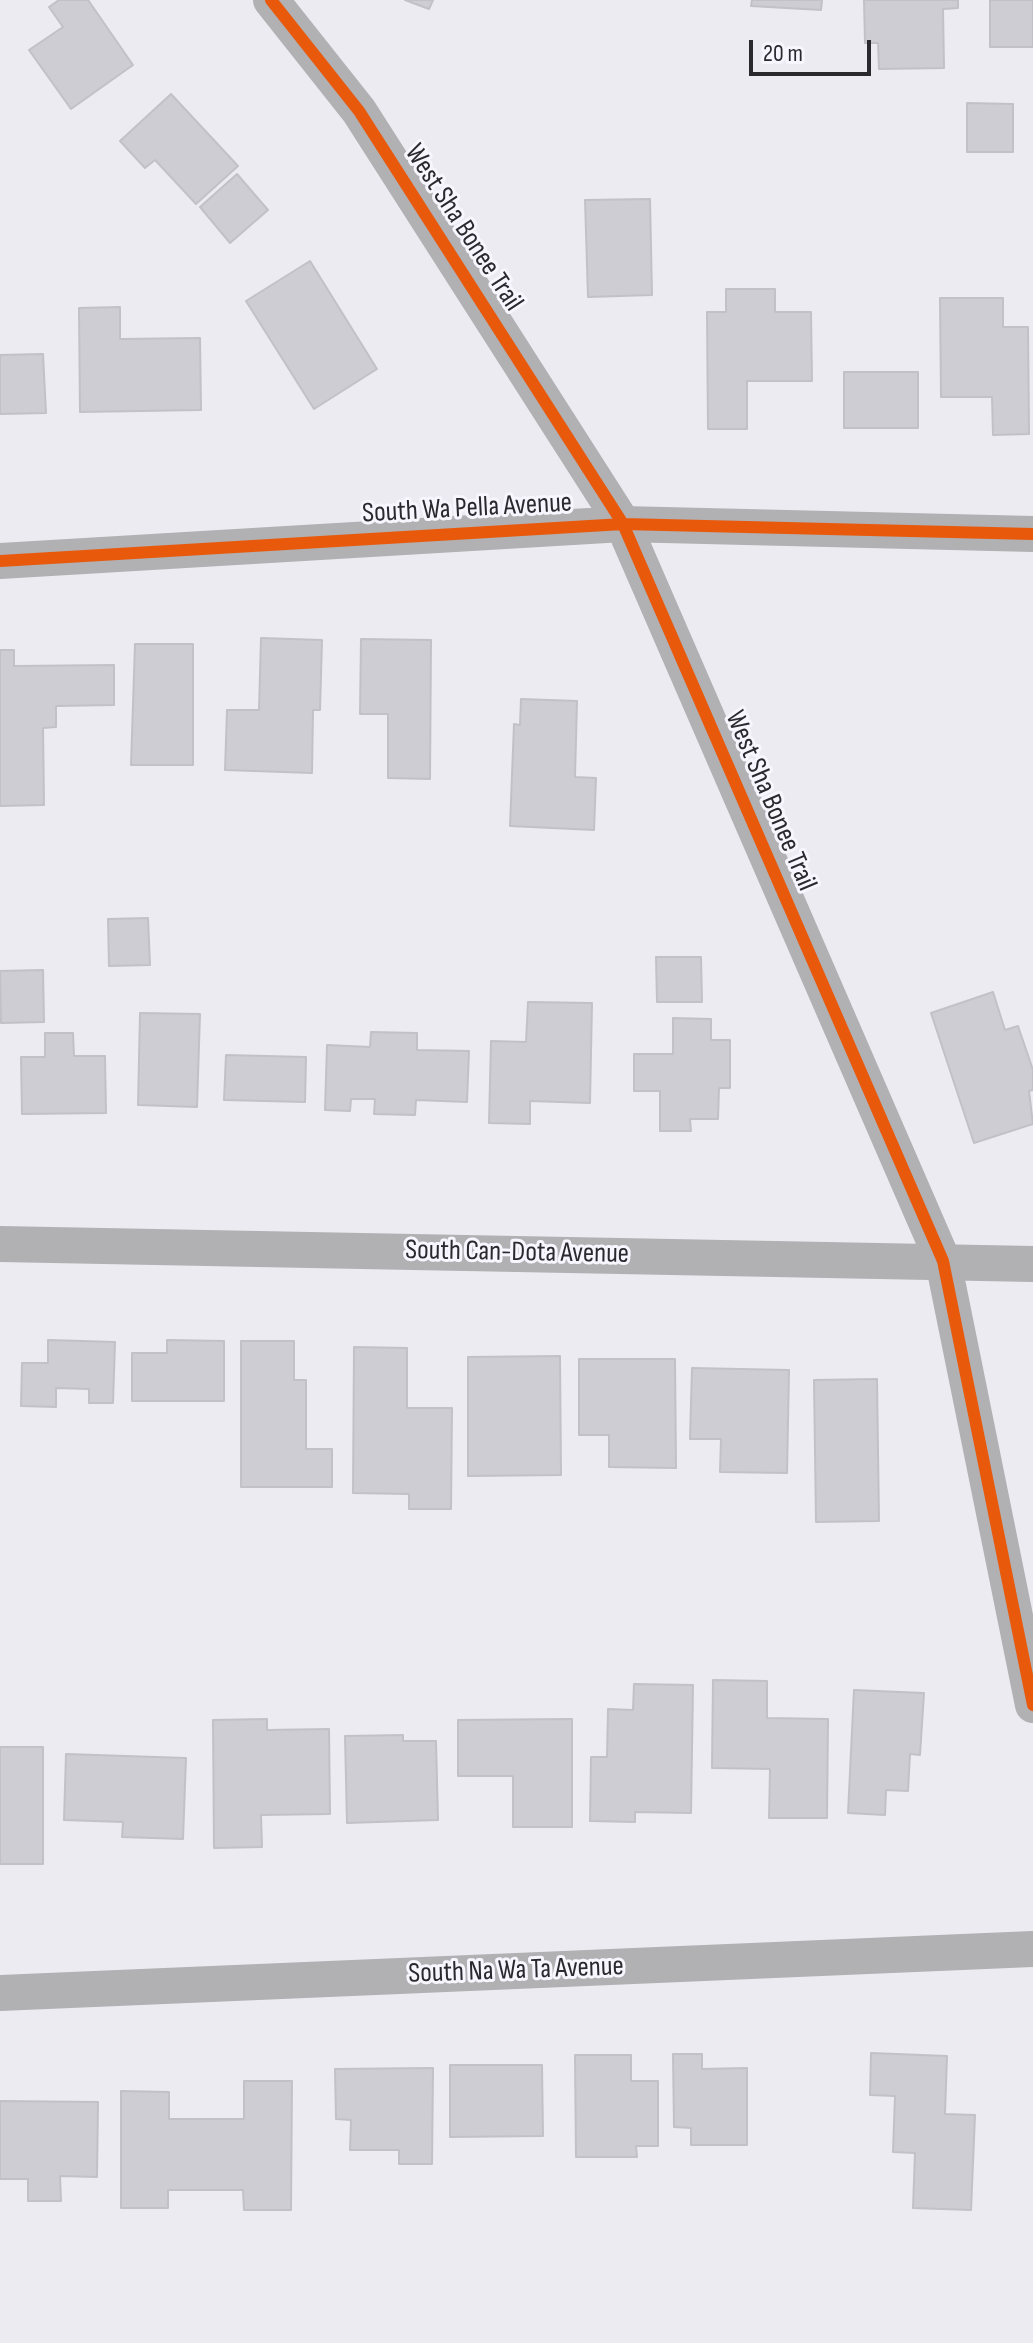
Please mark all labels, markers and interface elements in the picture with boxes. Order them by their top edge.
scale bar [753,24,875,74]
text: 20 m [763,39,803,68]
street label: West Sha Bonee Trail [397,138,529,318]
street label: South Wa Pella Avenue [361,487,573,531]
street label: West Sha Bonee Trail [717,706,823,896]
street label: South Can-Dota Avenue [405,1234,629,1272]
street label: South Na Wa Ta Avenue [408,1950,624,1992]

